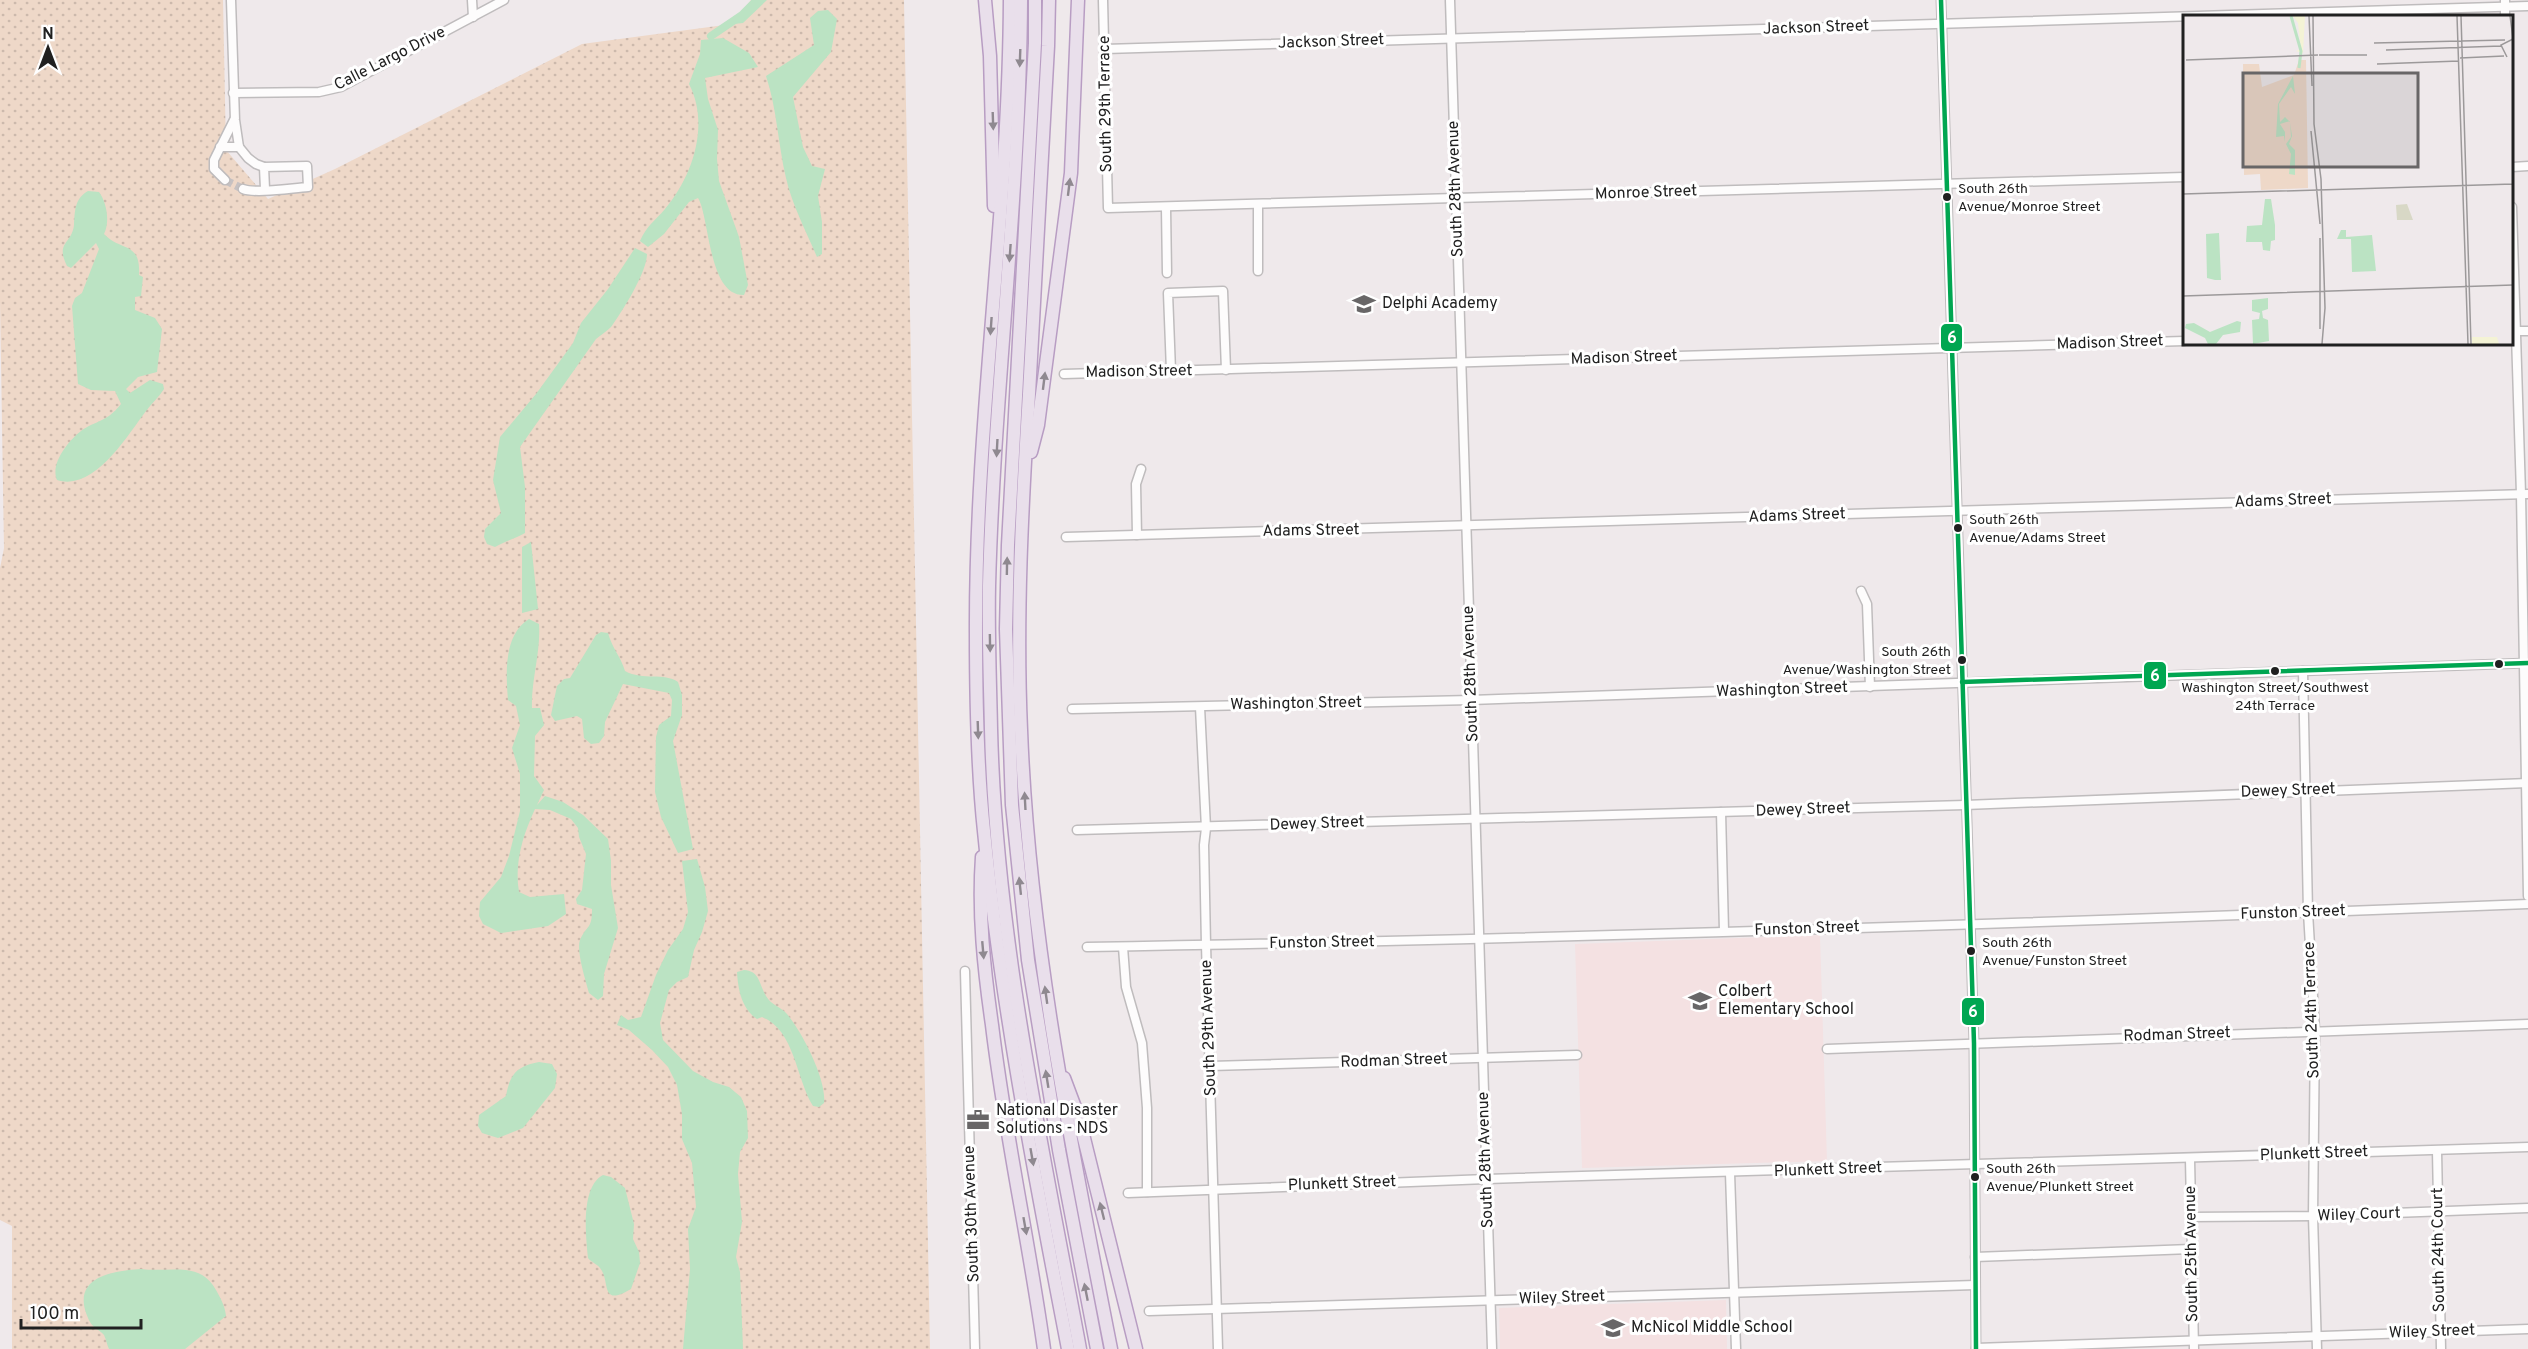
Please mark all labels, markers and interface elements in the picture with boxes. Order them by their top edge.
inset map [2183,15,2513,345]
street label: Jackson Street [1762,16,1870,40]
north arrow [18,18,78,78]
street label: Calle Largo Drive [331,22,449,96]
text: N [42,25,54,45]
street label: Jackson Street [1277,30,1385,54]
street label: South 29th Terrace [1095,35,1117,173]
one-way arrow [1016,49,1025,68]
one-way arrow [988,112,997,131]
street label: South 28th Avenue [1444,121,1468,257]
one-way arrow [1064,178,1074,197]
street label: Monroe Street [1594,181,1698,205]
place label: South 26th Avenue/Monroe Street [1958,181,2100,216]
marker: South 26th Avenue/Monroe Street [1941,191,1953,203]
one-way arrow [1005,244,1014,263]
school or university icon: Delphi Academy [1351,291,1377,317]
place label: Delphi Academy [1382,294,1498,314]
one-way arrow [987,316,996,335]
line badge: 6 [1940,323,1963,352]
text: 6 [1947,329,1957,349]
street label: Madison Street [2056,331,2164,355]
street label: Madison Street [1570,346,1678,370]
street label: Madison Street [1085,361,1193,383]
one-way arrow [1039,371,1048,390]
one-way arrow [992,438,1001,457]
street label: Adams Street [2234,489,2332,513]
street label: Adams Street [1748,504,1846,528]
place label: South 26th Avenue/Adams Street [1969,512,2106,547]
street label: Adams Street [1262,520,1360,542]
marker: South 26th Avenue/Adams Street [1952,522,1964,534]
one-way arrow [1002,556,1012,575]
street label: South 28th Avenue [1459,606,1483,742]
one-way arrow [985,633,995,652]
place label: South 26th Avenue/Washington Street [1783,644,1951,679]
marker: South 26th Avenue/Washington Street [1956,654,1968,666]
unlabelled marker [2493,658,2505,670]
line badge: 6 [2143,661,2167,690]
marker: Washington Street/Southwest 24th Terrace [2269,665,2281,677]
text: 6 [2150,667,2160,687]
street label: Washington Street [1716,678,1848,702]
place label: Washington Street/Southwest 24th Terrace [2181,680,2369,715]
street label: Washington Street [1230,693,1362,715]
one-way arrow [974,721,983,740]
street label: Dewey Street [2240,779,2336,803]
one-way arrow [1020,791,1029,810]
street label: Dewey Street [1755,798,1851,822]
street label: Dewey Street [1269,812,1365,836]
one-way arrow [1015,876,1025,895]
street label: Funston Street [2240,901,2346,925]
street label: Funston Street [1754,917,1860,941]
street label: Funston Street [1269,932,1375,954]
place label: South 26th Avenue/Funston Street [1982,935,2127,970]
one-way arrow [978,941,988,960]
street label: South 24th Terrace [2300,941,2324,1079]
marker: South 26th Avenue/Funston Street [1965,945,1977,957]
street label: South 29th Avenue [1197,959,1221,1097]
place label: Colbert Elementary School [1718,982,1854,1020]
one-way arrow [1041,985,1050,1004]
school or university icon: Colbert Elementary School [1687,988,1713,1014]
line badge: 6 [1961,997,1985,1026]
text: 6 [1968,1003,1978,1023]
street label: Rodman Street [2123,1023,2231,1047]
street label: Rodman Street [1340,1049,1448,1073]
one-way arrow [1043,1069,1052,1088]
street label: South 28th Avenue [1474,1092,1498,1228]
place label: National Disaster Solutions - NDS [996,1101,1118,1139]
office icon: National Disaster Solutions - NDS [965,1107,991,1133]
street label: Plunkett Street [2259,1142,2369,1166]
street label: South 30th Avenue [960,1145,984,1283]
one-way arrow [1028,1148,1037,1167]
street label: Plunkett Street [1773,1158,1883,1182]
place label: South 26th Avenue/Plunkett Street [1986,1161,2134,1196]
marker: South 26th Avenue/Plunkett Street [1969,1171,1981,1183]
street label: Plunkett Street [1287,1172,1397,1196]
street label: South 25th Avenue [2181,1185,2203,1323]
street label: South 24th Court [2428,1187,2450,1313]
one-way arrow [1097,1201,1107,1220]
street label: Wiley Court [2317,1204,2401,1226]
one-way arrow [1021,1217,1030,1236]
one-way arrow [1081,1282,1090,1301]
street label: Wiley Street [1519,1287,1605,1309]
scale bar [21,1292,141,1330]
text: 100 m [30,1303,79,1326]
school or university icon: McNicol Middle School [1600,1315,1626,1341]
place label: McNicol Middle School [1631,1318,1793,1338]
street label: Wiley Street [2389,1321,2475,1343]

